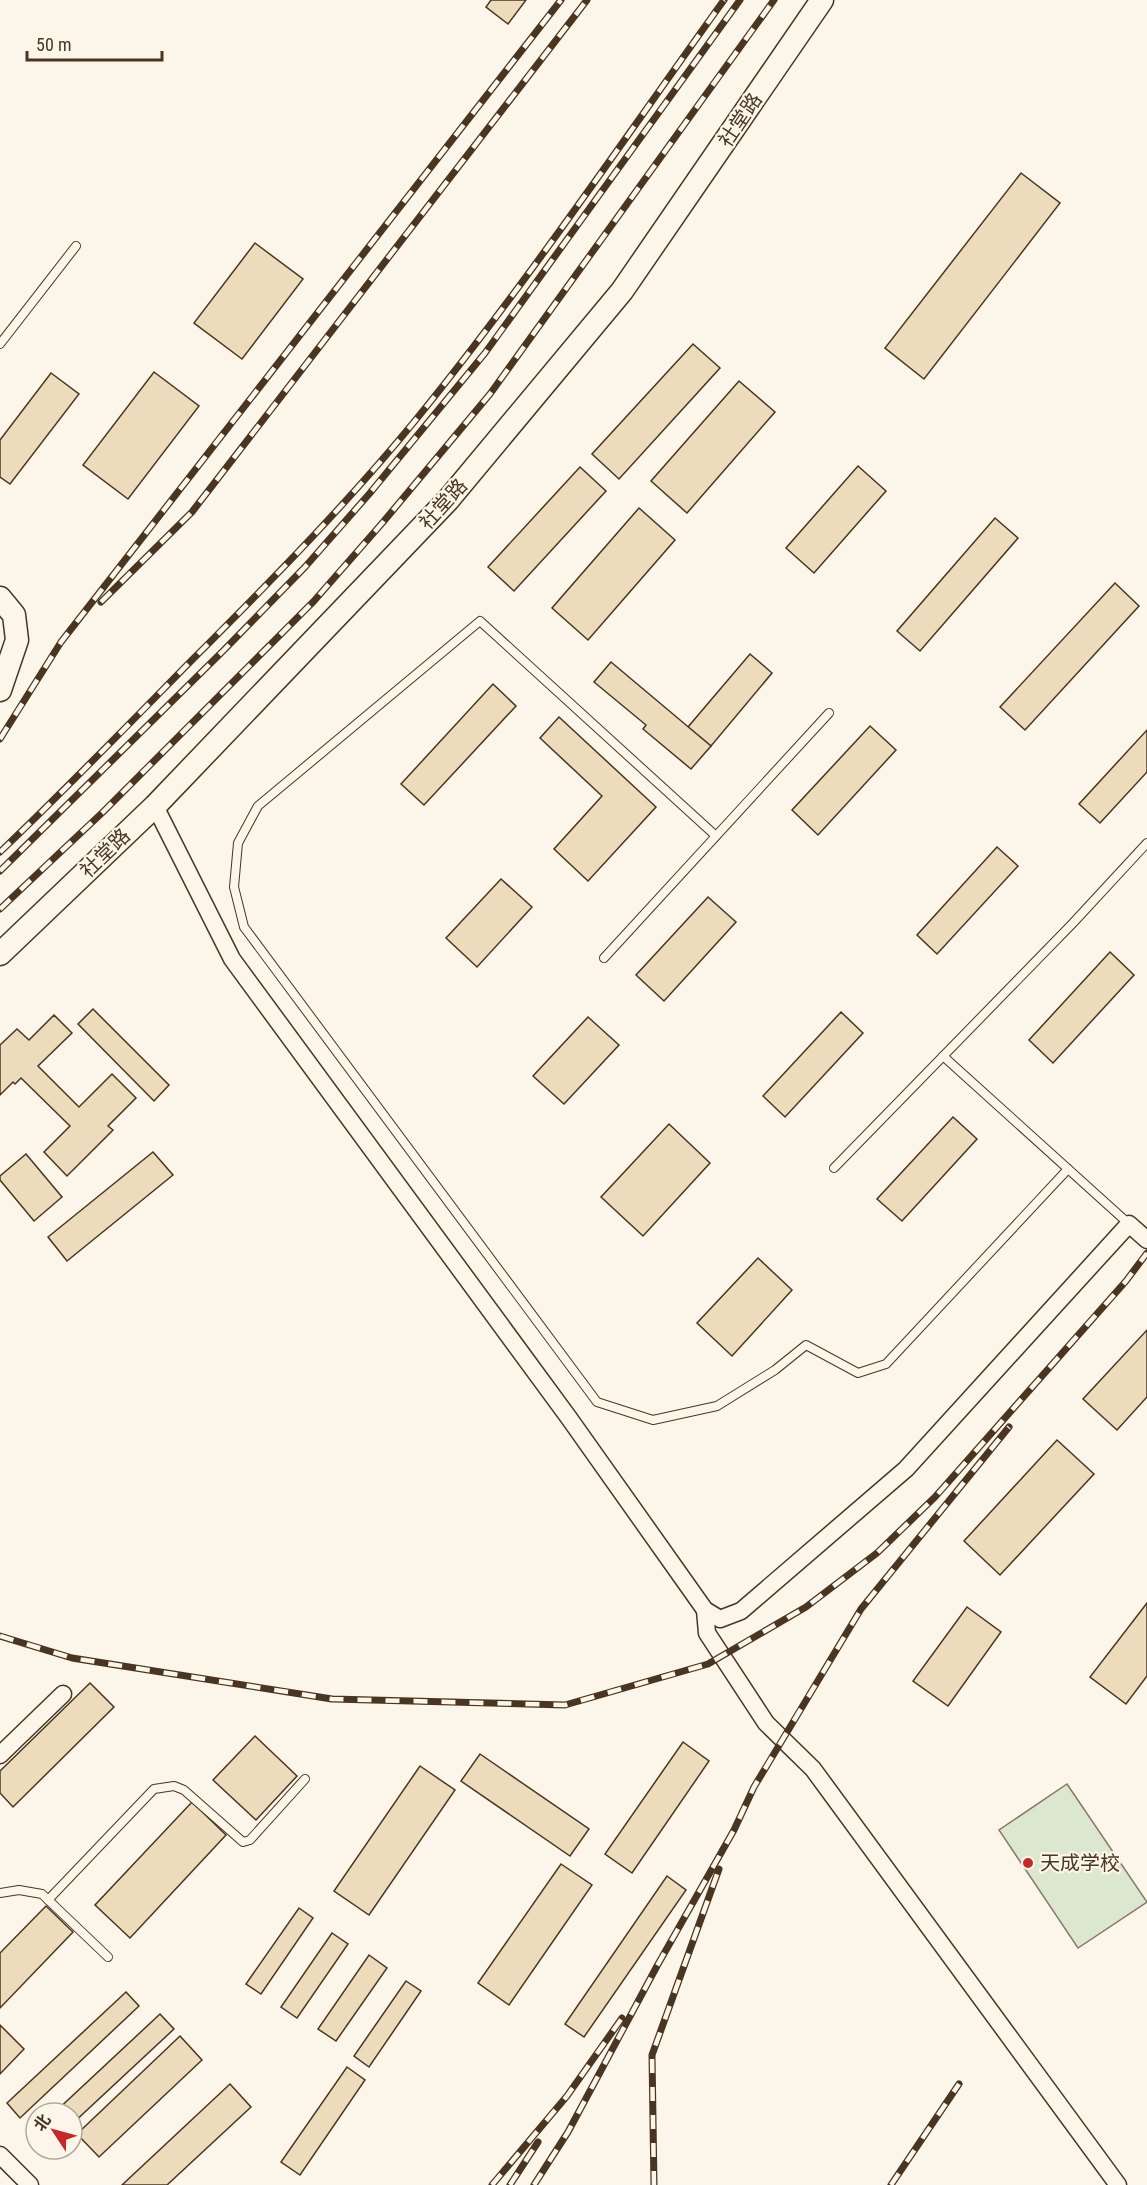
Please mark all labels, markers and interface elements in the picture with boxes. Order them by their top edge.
scale bar [27,24,162,62]
text: 50 m [36,34,71,55]
street label: 社堂路 [713,88,767,152]
street label: 社堂路 [414,474,472,534]
street label: 社堂路 [75,824,135,882]
place label: 天成学校 [1040,1851,1120,1875]
marker: 天成学校 [1021,1856,1035,1870]
north arrow [24,2101,84,2161]
text: 北 [30,2110,55,2135]

